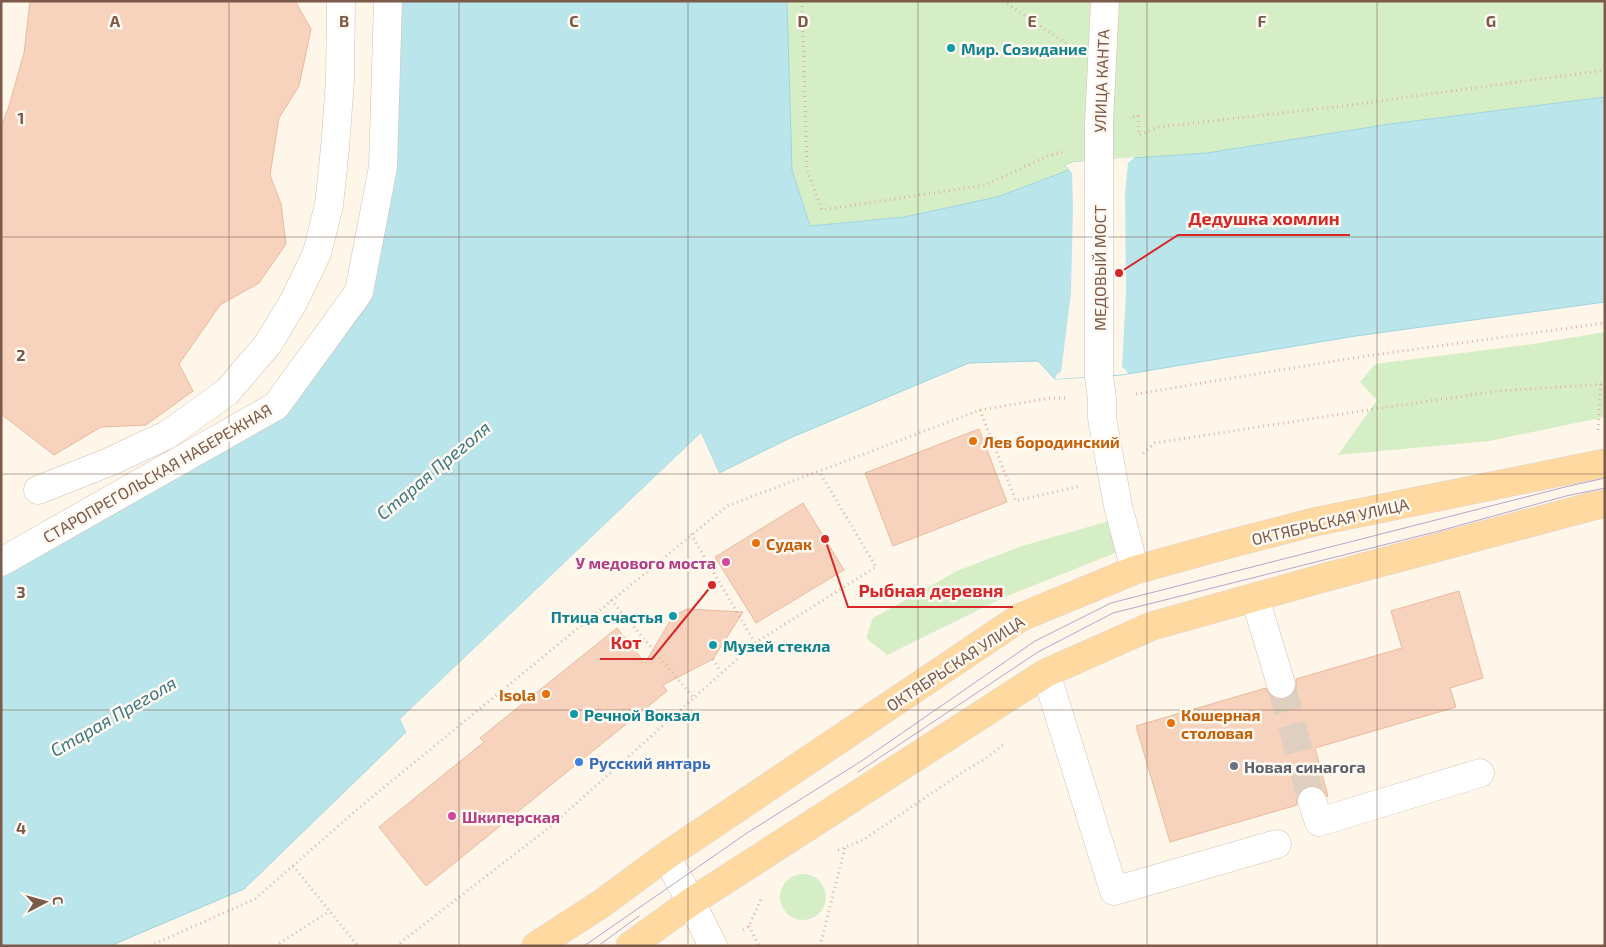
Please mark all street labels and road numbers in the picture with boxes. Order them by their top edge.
street label: УЛИЦА КАНТА [1090,29,1112,133]
street label: МЕДОВЫЙ МОСТ [1090,205,1109,331]
street label: СТАРОПРЕГОЛЬСКАЯ НАБЕРЕЖНАЯ [39,400,275,546]
street label: ОКТЯБРЬСКАЯ УЛИЦА [1250,494,1410,548]
street label: ОКТЯБРЬСКАЯ УЛИЦА [882,611,1028,715]

